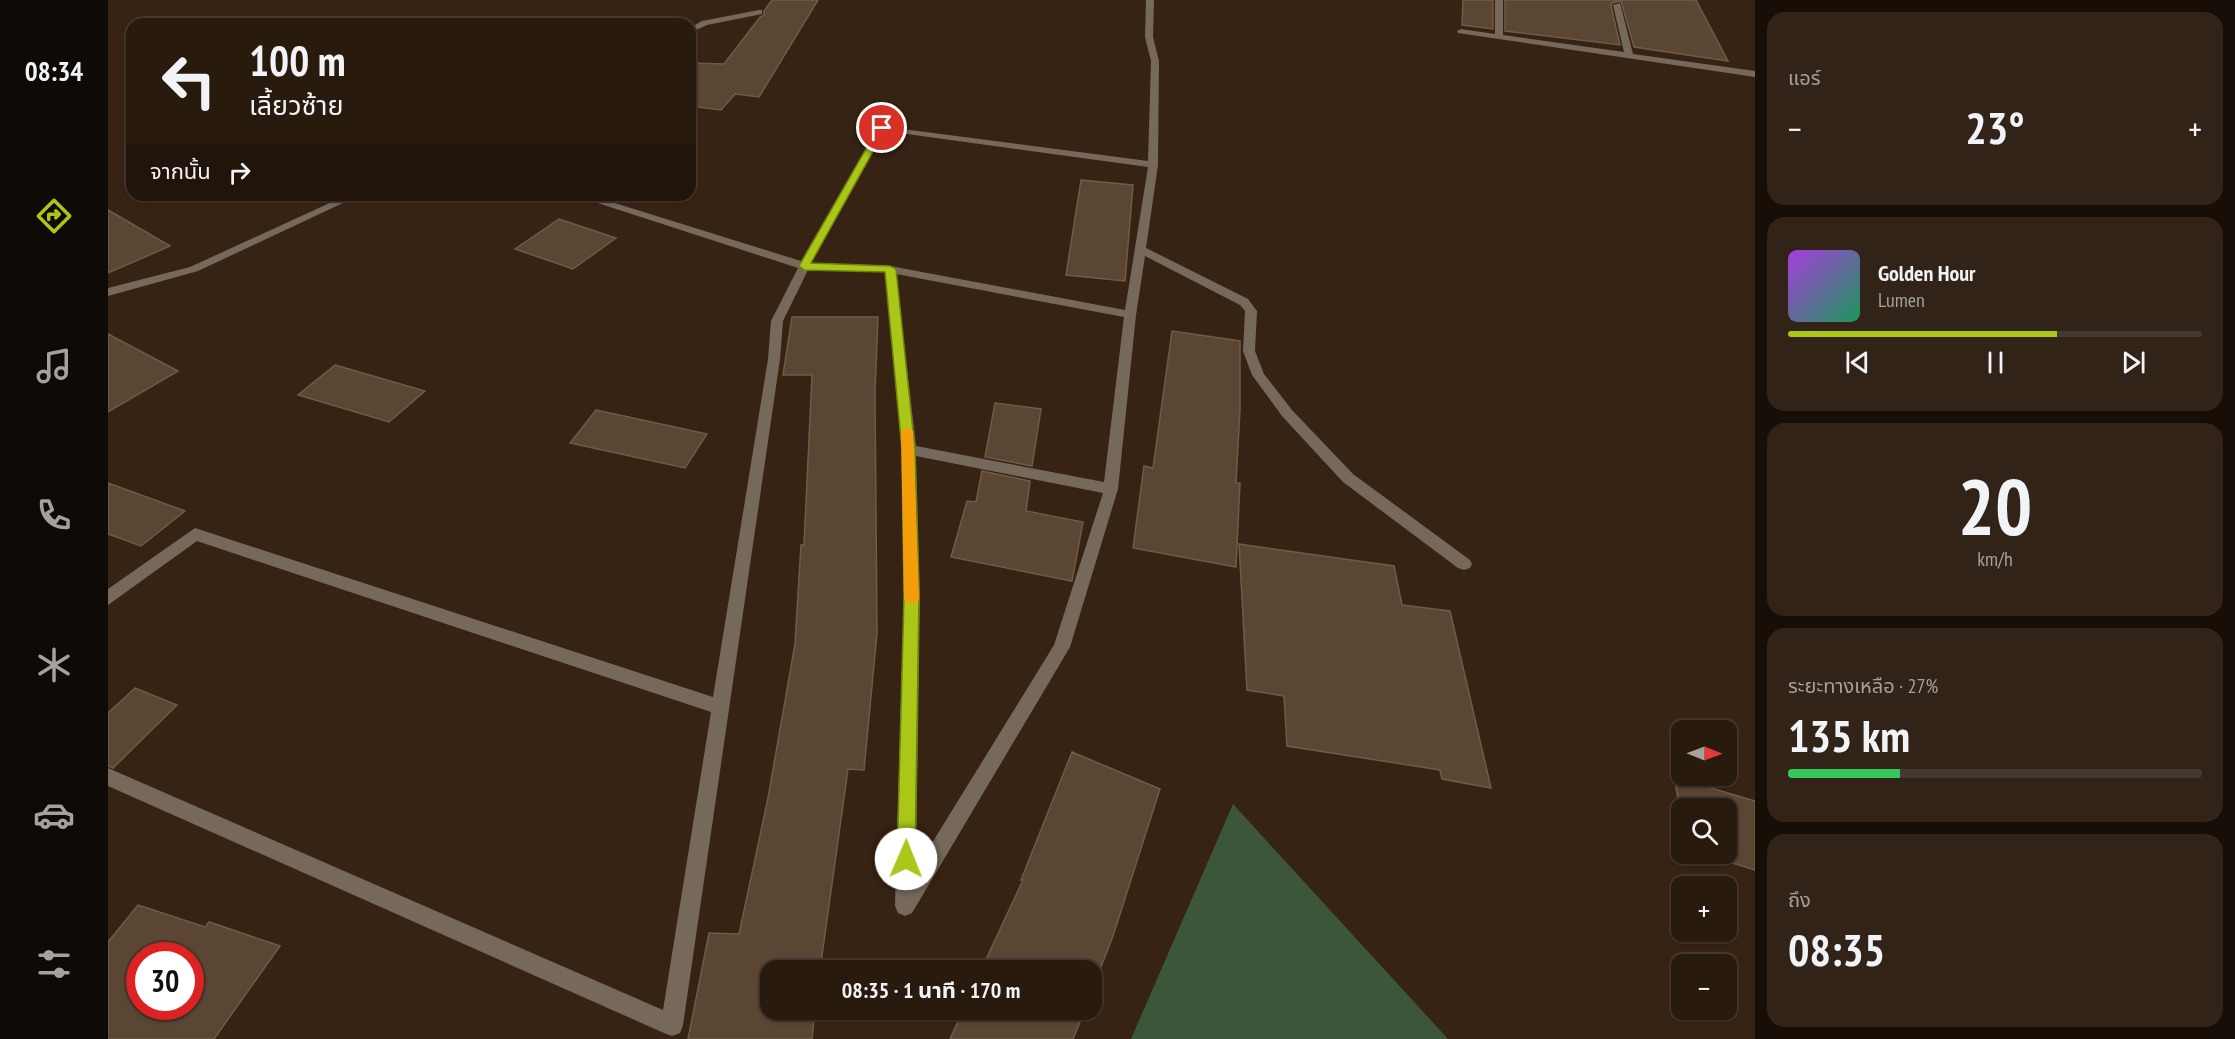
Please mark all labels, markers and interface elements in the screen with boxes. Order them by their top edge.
text: 100 m [249,33,346,88]
icon: left [150,42,228,120]
text: 08:34 [25,54,83,88]
text: แอร์ [1788,65,1820,91]
text: เลี้ยวซ้าย [249,88,343,122]
text: 23° [1965,98,2025,156]
pin [856,102,907,153]
text: − [1788,107,1802,150]
text: + [2188,107,2202,150]
icon: arrive [865,111,898,144]
icon: right [223,156,256,189]
text: จากนั้น [150,157,211,185]
icon: directions [33,195,75,237]
text: Golden Hour [1878,259,1976,287]
text: Lumen [1878,287,1925,313]
icon: music [33,345,75,387]
icon: previous [1841,346,1874,379]
icon: pause [1979,346,2012,379]
icon: next [2117,346,2150,379]
text: 20 [1958,456,2032,557]
icon: phone [33,494,75,536]
text: km/h [1977,546,2013,572]
icon: climate [33,644,75,686]
text: ระยะทางเหลือ · 27% [1788,673,1938,699]
text: 135 km [1788,706,1910,764]
north arrow [1671,720,1737,786]
map controls [1671,720,1737,1020]
icon: car [33,794,75,836]
button: search [1671,798,1737,864]
position arrow [874,827,938,891]
button: + [1671,876,1737,942]
text: ถึง [1788,887,1811,913]
text: 08:35 [1788,920,1885,978]
speed limit sign: 30 [126,942,204,1020]
icon: filters [33,943,75,985]
button: − [1671,954,1737,1020]
text: 08:35 · 1 นาที · 170 m [842,976,1020,1004]

